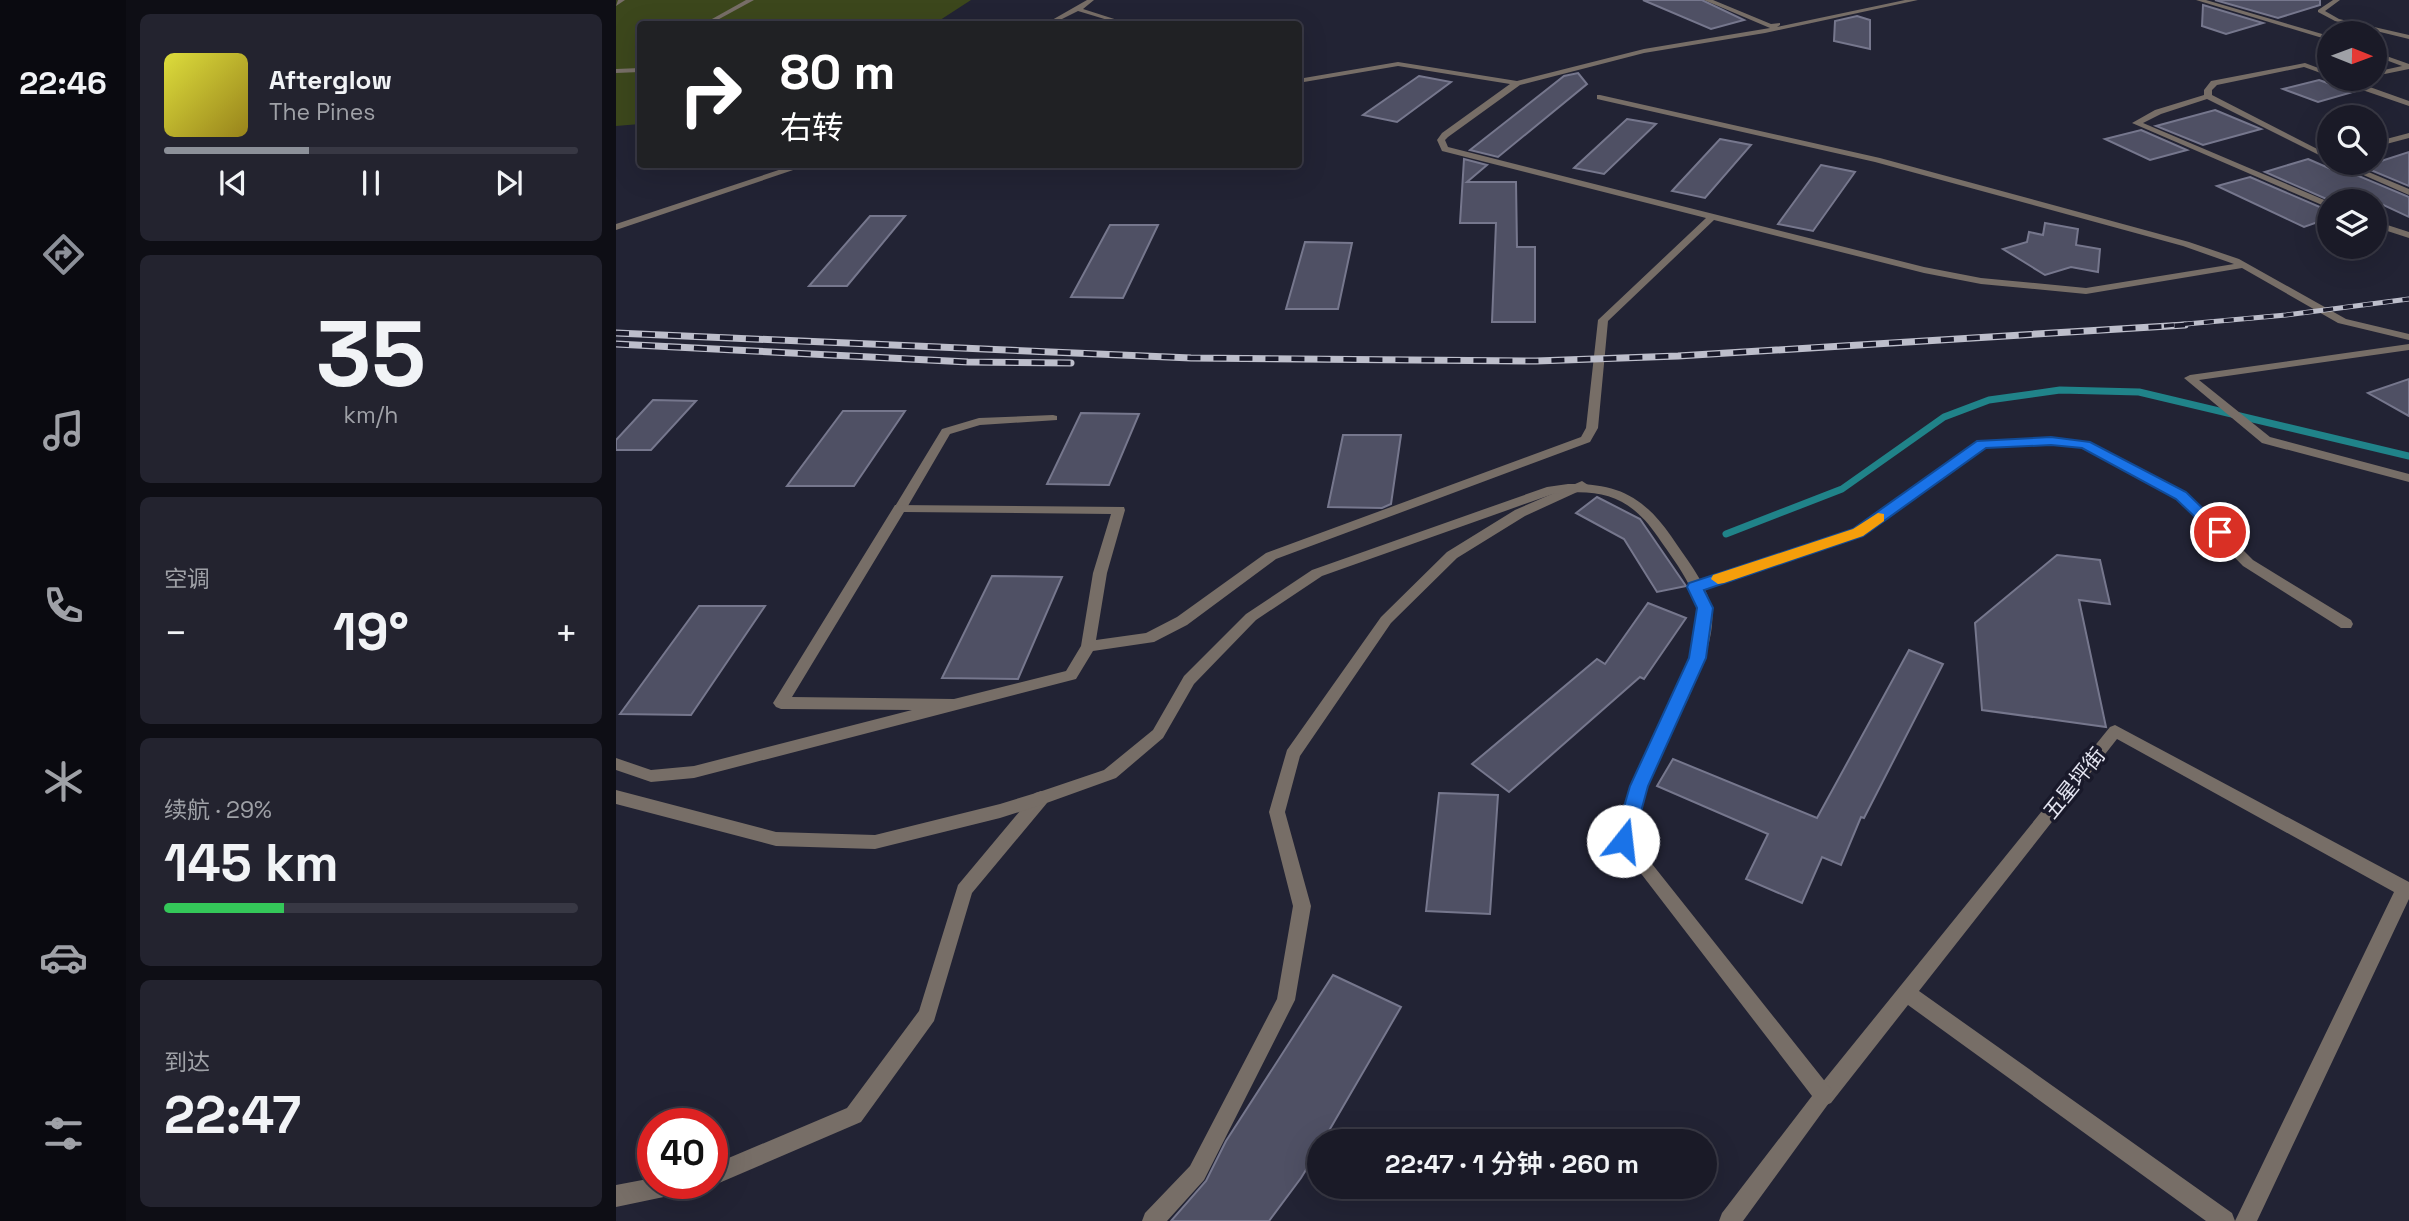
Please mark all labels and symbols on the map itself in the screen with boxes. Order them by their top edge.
north arrow [2317,21,2387,91]
pin [2190,502,2250,562]
street label: 五星坪街 [2037,742,2111,824]
position arrow [1586,804,1660,878]
speed limit sign: 40 [637,1108,728,1199]

